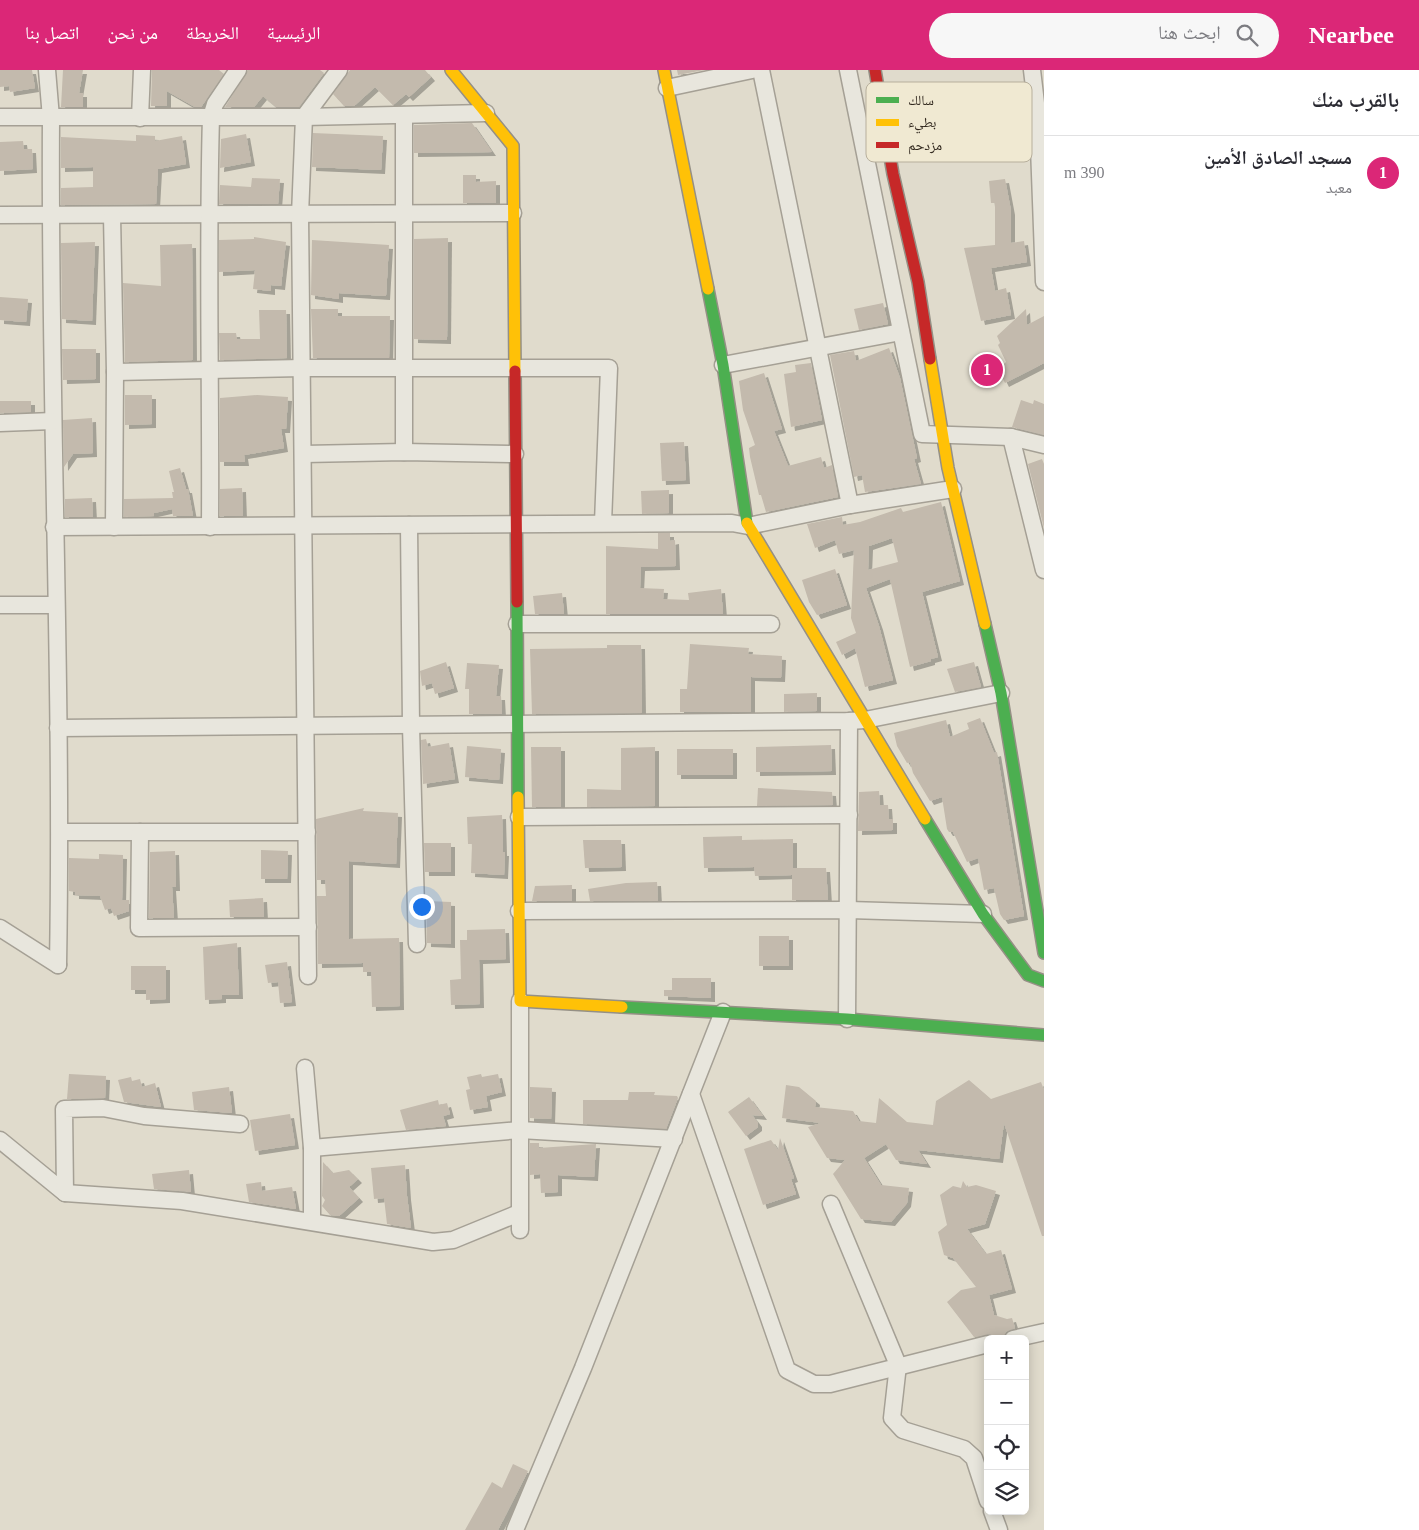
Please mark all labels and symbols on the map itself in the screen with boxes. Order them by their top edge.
legend [866,82,1032,162]
text: سالك [908,93,934,108]
text: بطيء [908,115,937,134]
text: مزدحم [908,138,942,155]
pin: 1 [971,351,1003,389]
your location [409,894,435,920]

